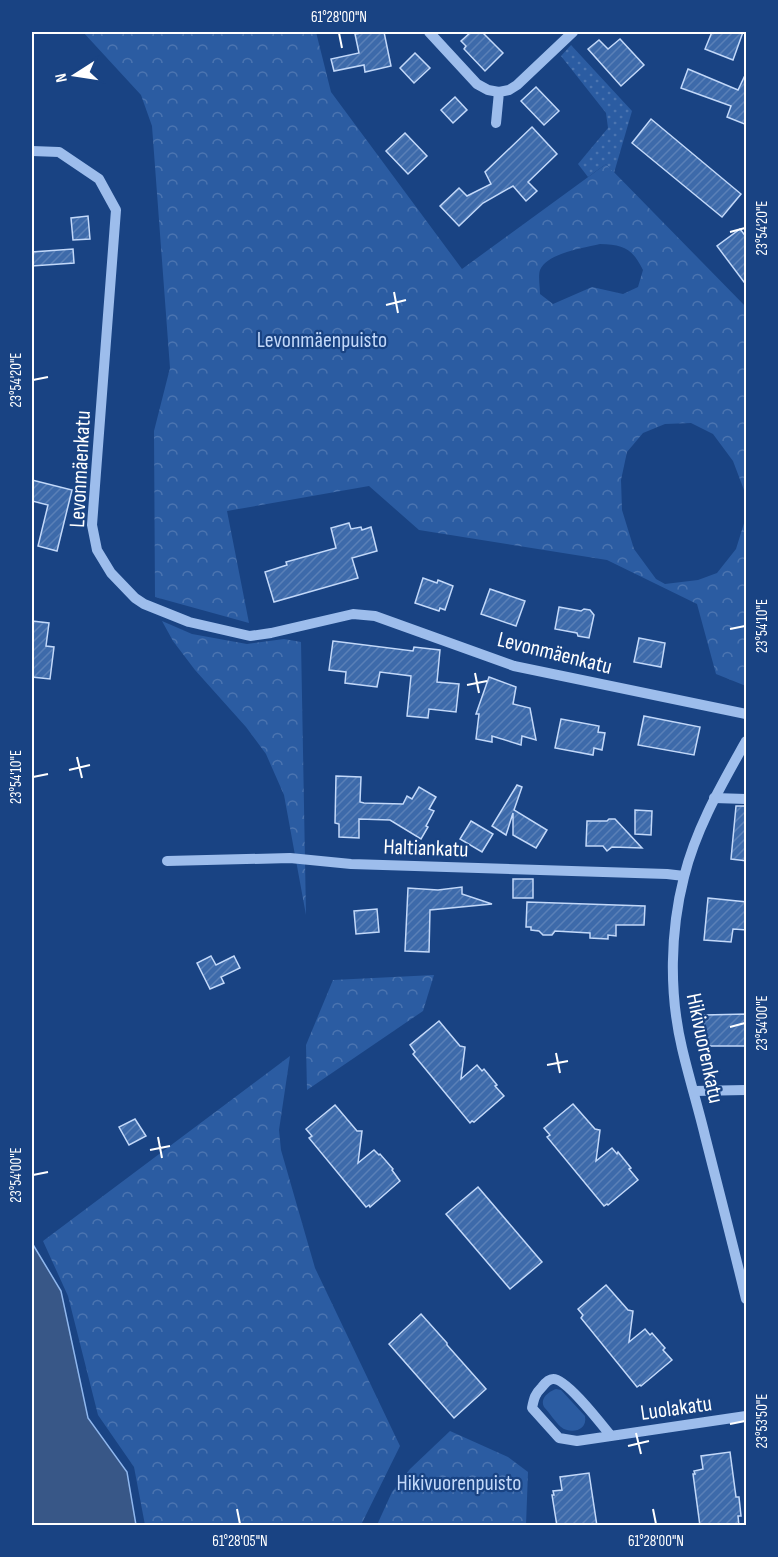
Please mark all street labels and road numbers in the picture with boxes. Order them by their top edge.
street label: Levonmäenkatu [64,410,97,528]
street label: Levonmäenkatu [495,626,615,681]
street label: Haltiankatu [383,834,469,863]
street label: Hikivuorenkatu [680,991,729,1106]
street label: Luolakatu [639,1390,714,1427]

